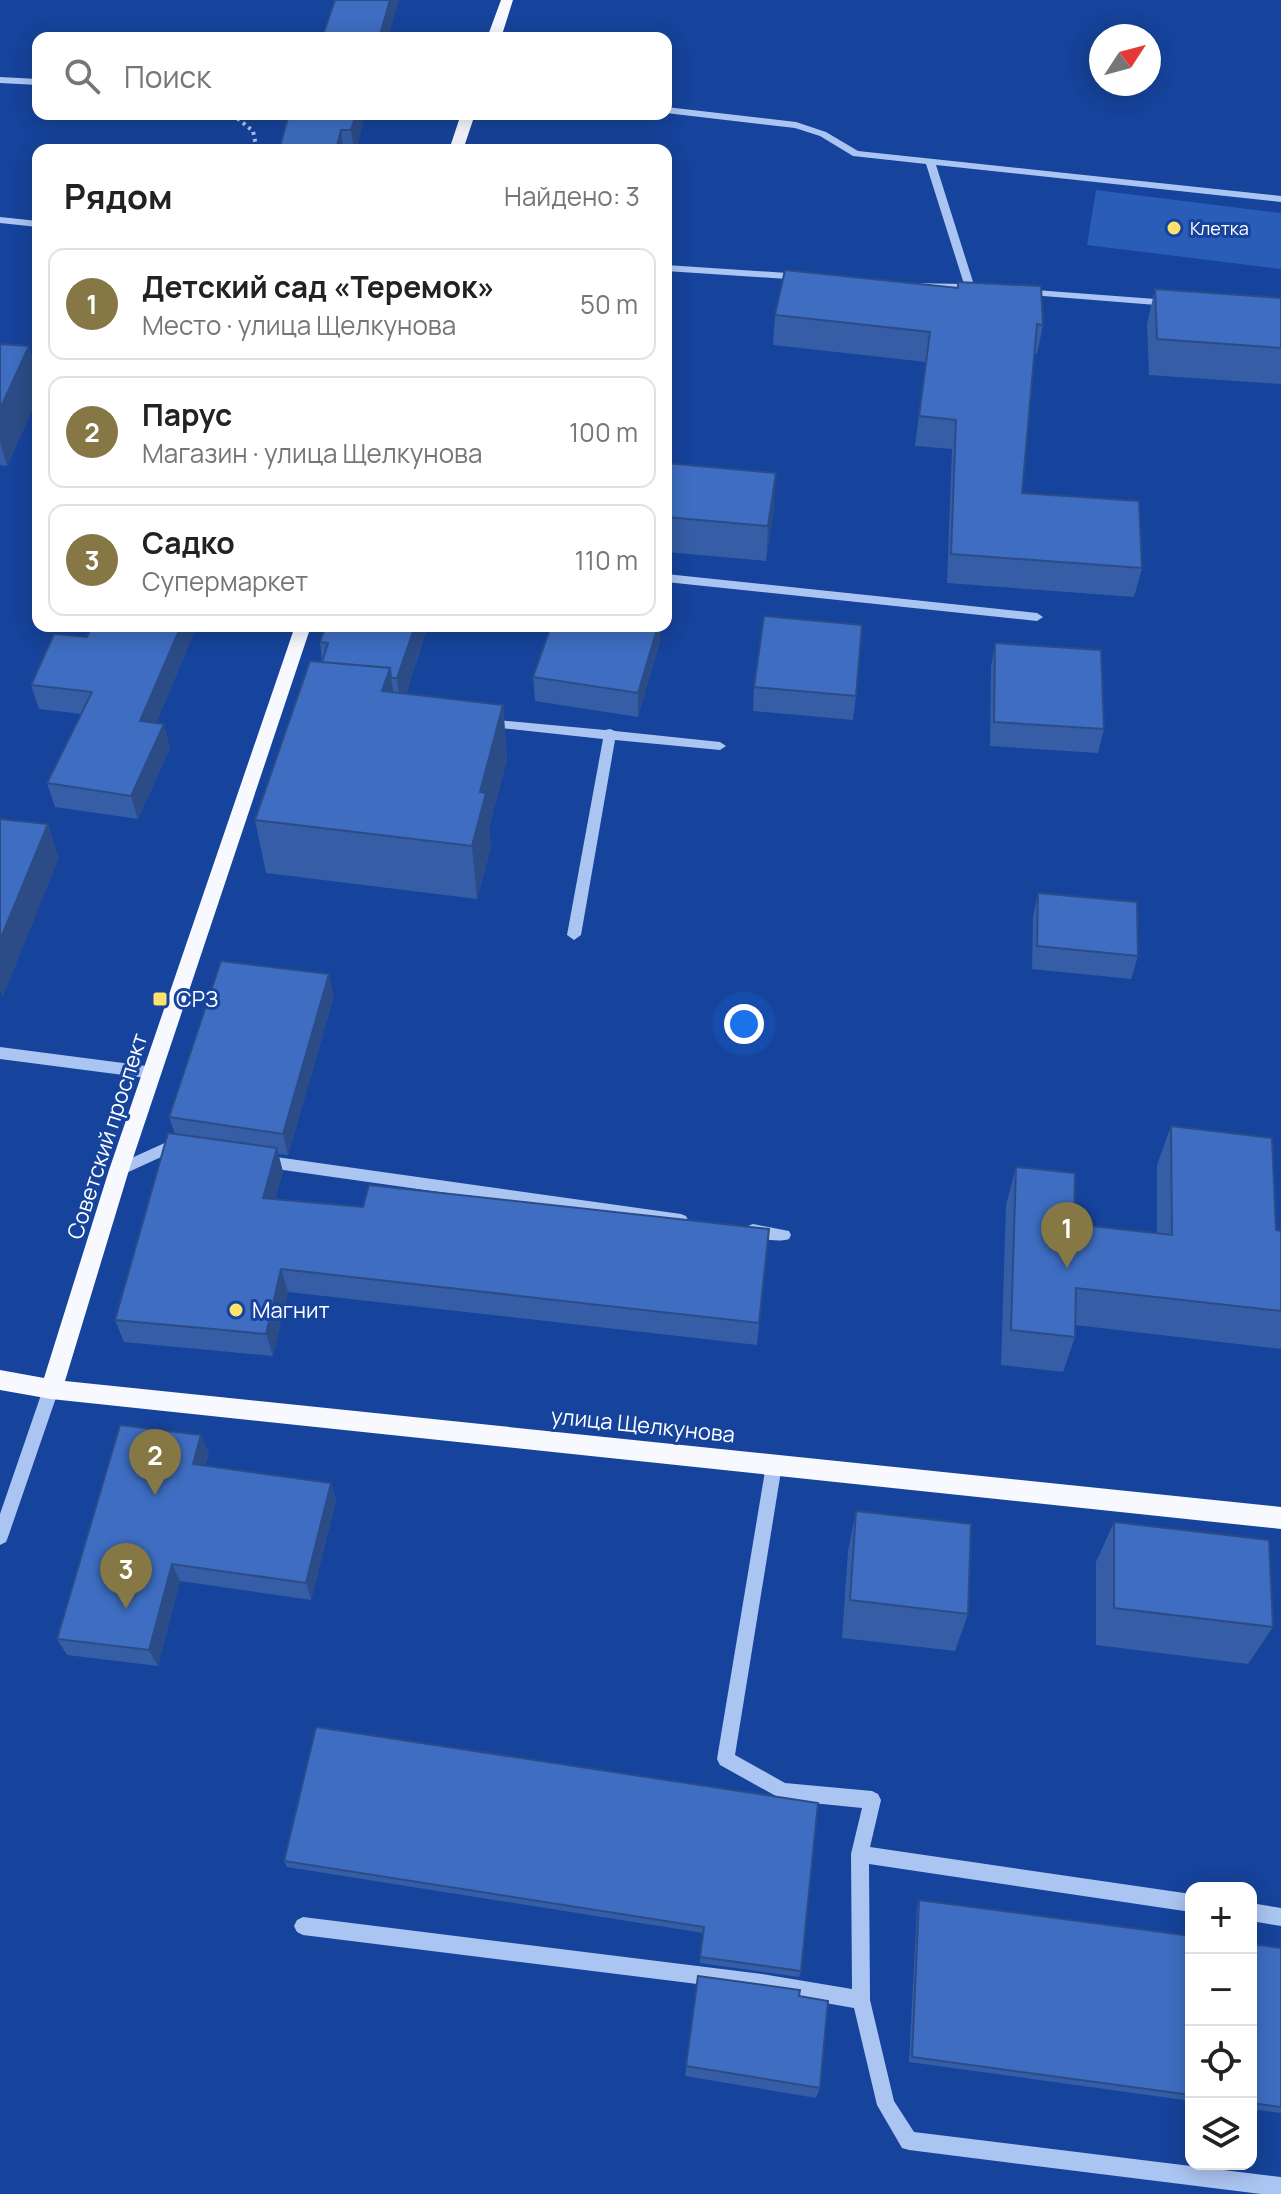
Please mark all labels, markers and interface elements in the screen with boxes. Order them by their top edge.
north arrow [1089,24,1161,96]
search box [32,32,672,120]
icon: search [60,54,104,98]
text: Поиск [124,56,211,97]
text: Рядом [64,173,173,219]
text: Найдено: 3 [504,178,640,214]
place label: Клетка [1190,216,1249,240]
marker: Клетка [1165,219,1183,237]
text: Детский сад «Теремок» [142,266,495,307]
text: 1 [86,286,98,322]
text: 50 m [580,286,638,322]
text: Место · улица Щелкунова [142,307,456,343]
text: Парус [142,394,232,435]
text: 2 [84,414,100,450]
text: 100 m [569,414,638,450]
text: Магазин · улица Щелкунова [142,435,482,471]
text: Садко [142,522,235,563]
text: 3 [84,542,100,578]
text: 110 m [575,542,638,578]
text: Супермаркет [142,563,308,599]
place label: СРЗ [176,984,218,1014]
marker: СРЗ [151,990,169,1008]
your location [724,1004,764,1044]
street label: Советский проспект [60,1029,154,1243]
pin: 1 [1041,1202,1093,1268]
place label: Магнит [252,1295,330,1325]
marker: Магнит [227,1301,245,1319]
street label: улица Щелкунова [549,1400,737,1450]
pin: 2 [129,1429,181,1495]
pin: 3 [100,1543,152,1609]
map controls [1185,1882,1257,2170]
button: + [1185,1882,1257,1954]
button: − [1185,1954,1257,2026]
button: locate [1185,2026,1257,2098]
button: layers [1185,2098,1257,2170]

